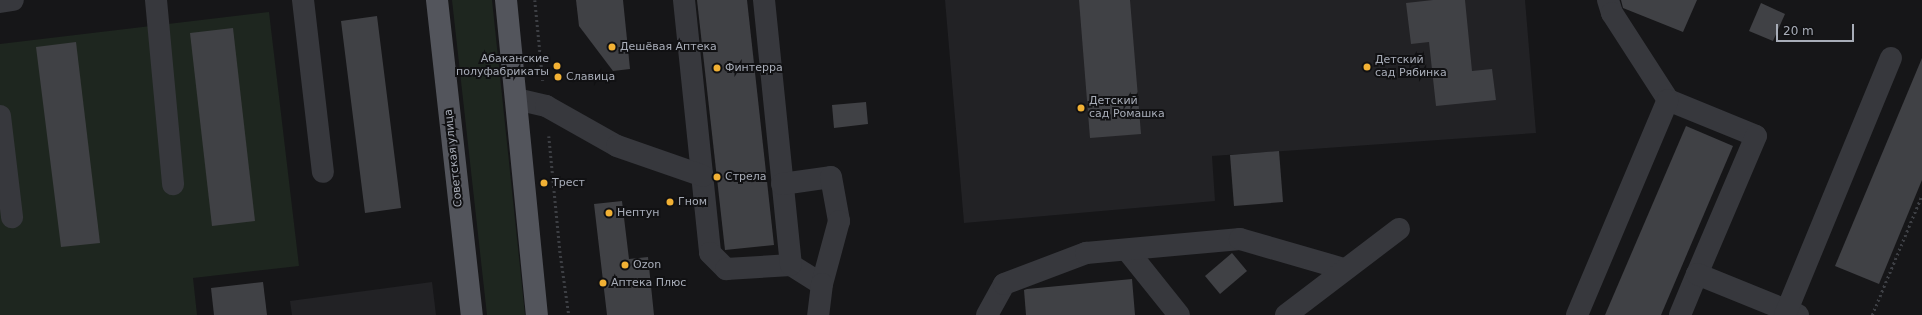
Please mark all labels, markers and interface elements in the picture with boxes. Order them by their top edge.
scale bar [1778,16,1856,42]
text: 20 m [1783,24,1814,38]
place label: Дешёвая Аптека [620,40,717,54]
marker: Дешёвая Аптека [607,42,617,52]
place label: Абаканские полуфабрикаты [456,53,549,79]
place label: Детский сад Рябинка [1375,54,1447,80]
marker: Абаканские полуфабрикаты [552,61,562,71]
place label: Финтерра [725,61,783,75]
marker: Детский сад Рябинка [1362,62,1372,72]
marker: Финтерра [712,63,722,73]
place label: Славица [566,70,615,84]
marker: Славица [553,72,563,82]
place label: Детский сад Ромашка [1089,95,1165,121]
marker: Детский сад Ромашка [1076,103,1086,113]
street label: Советская улица [442,108,466,208]
place label: Стрела [725,170,767,184]
marker: Стрела [712,172,722,182]
place label: Трест [552,176,585,190]
marker: Трест [539,178,549,188]
place label: Гном [678,195,707,209]
marker: Гном [665,197,675,207]
place label: Нептун [617,206,659,220]
marker: Нептун [604,208,614,218]
place label: Ozon [633,258,661,272]
marker: Ozon [620,260,630,270]
place label: Аптека Плюс [611,276,686,290]
marker: Аптека Плюс [598,278,608,288]

